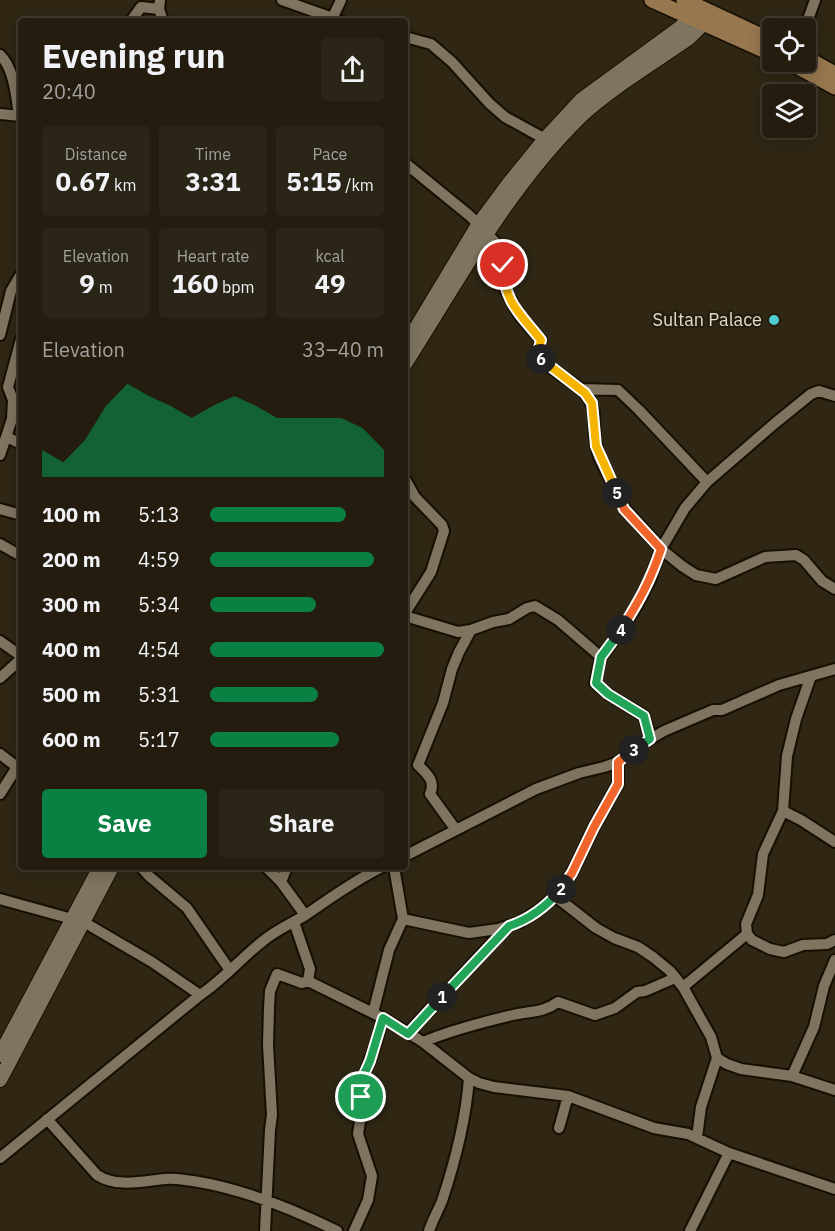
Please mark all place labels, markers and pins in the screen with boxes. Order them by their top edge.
pin [477,239,528,290]
place label: Sultan Palace [652,308,762,331]
marker: Sultan Palace [767,313,781,327]
pin: 6 [526,344,556,374]
pin: 5 [602,478,632,508]
pin: 4 [606,615,636,645]
pin: 3 [619,735,649,765]
pin: 2 [546,874,576,904]
pin: 1 [427,982,457,1012]
pin [335,1071,386,1122]

